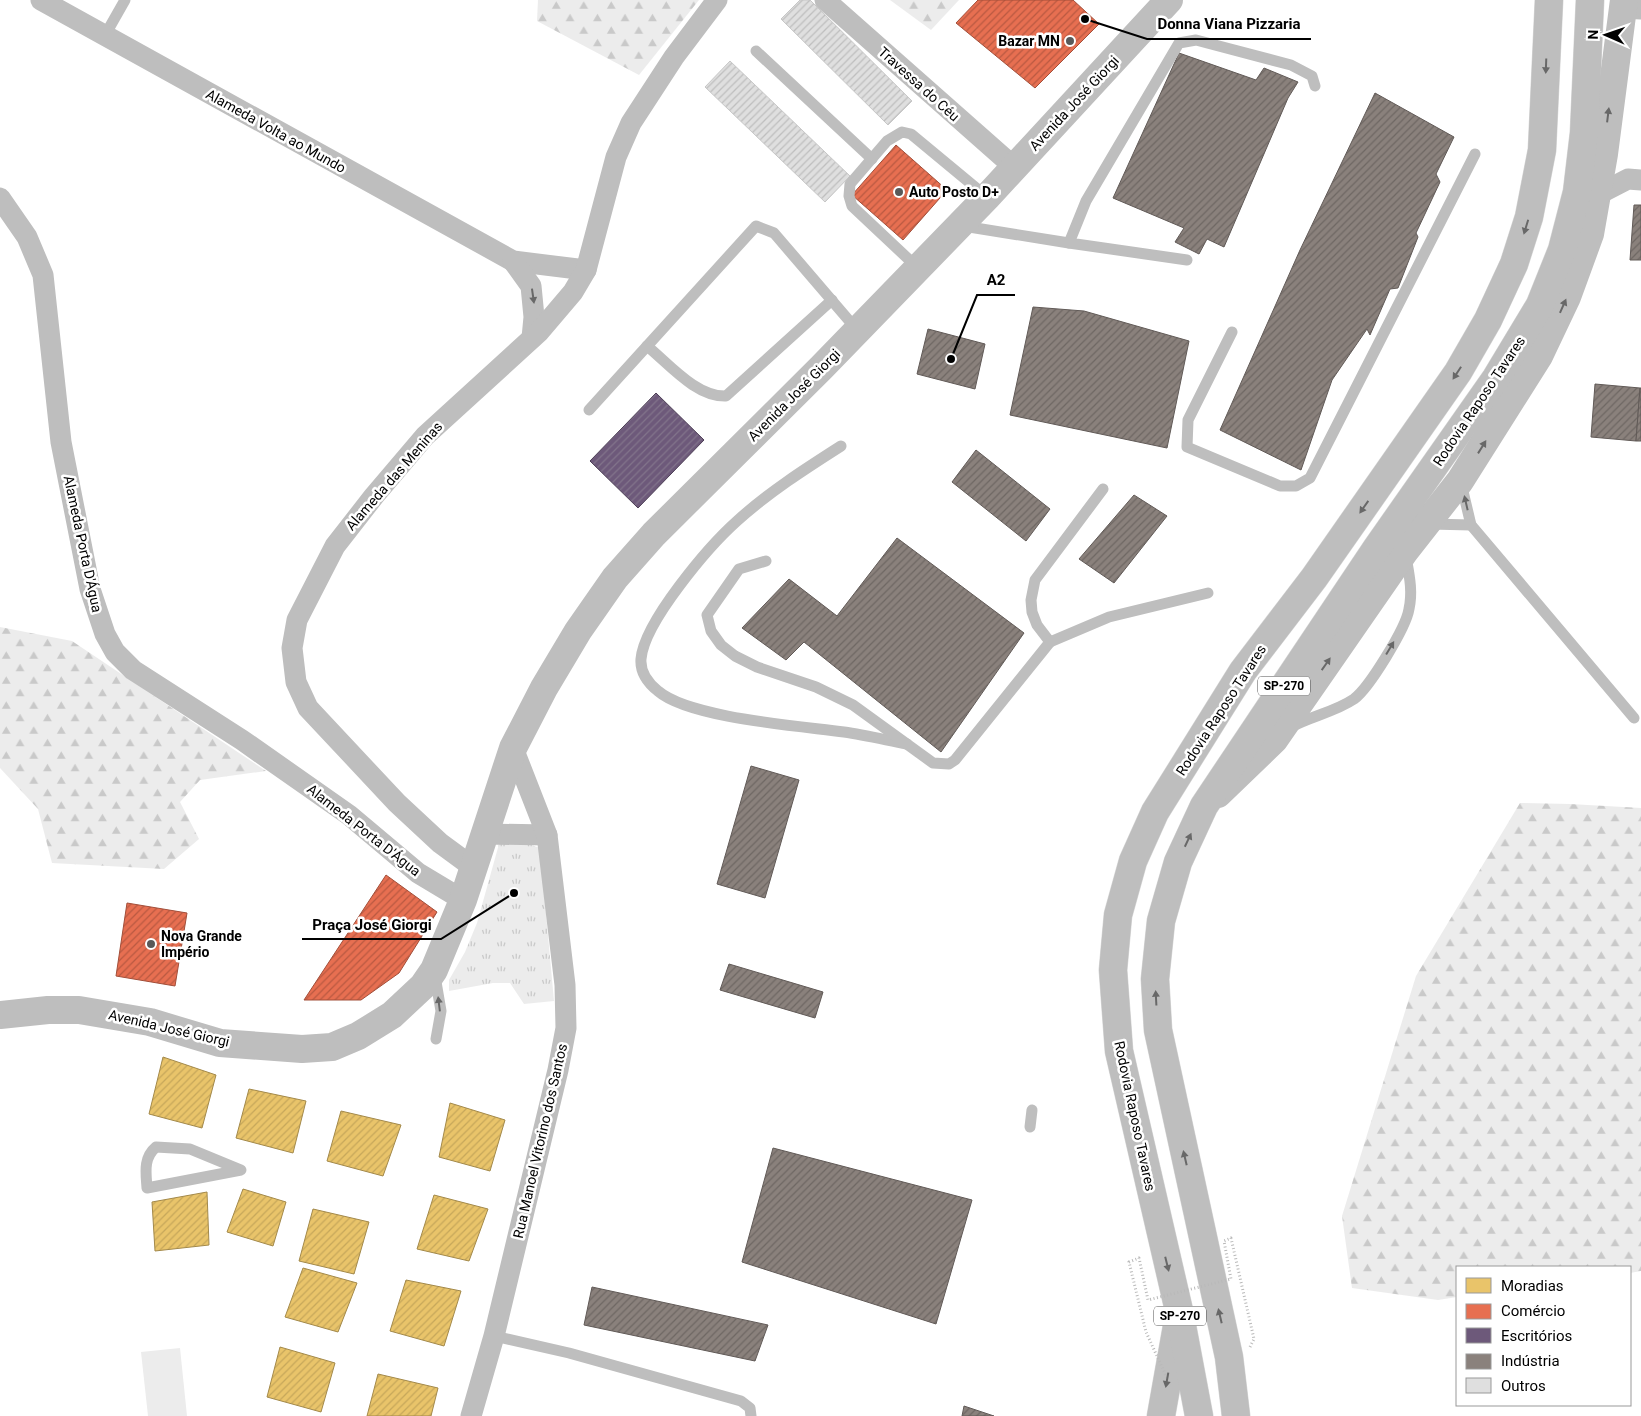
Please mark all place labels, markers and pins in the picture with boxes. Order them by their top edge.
callout: Donna Viana Pizzaria [1147,9,1311,39]
place label: Bazar MN [998,33,1060,49]
marker: Bazar MN [1064,35,1076,47]
place label: Auto Posto D+ [909,184,999,200]
marker: Auto Posto D+ [893,186,905,198]
callout: A2 [977,265,1015,295]
callout: Praça José Giorgi [302,909,441,939]
place label: Nova Grande Império [161,928,242,960]
marker: Nova Grande Império [145,938,157,950]

